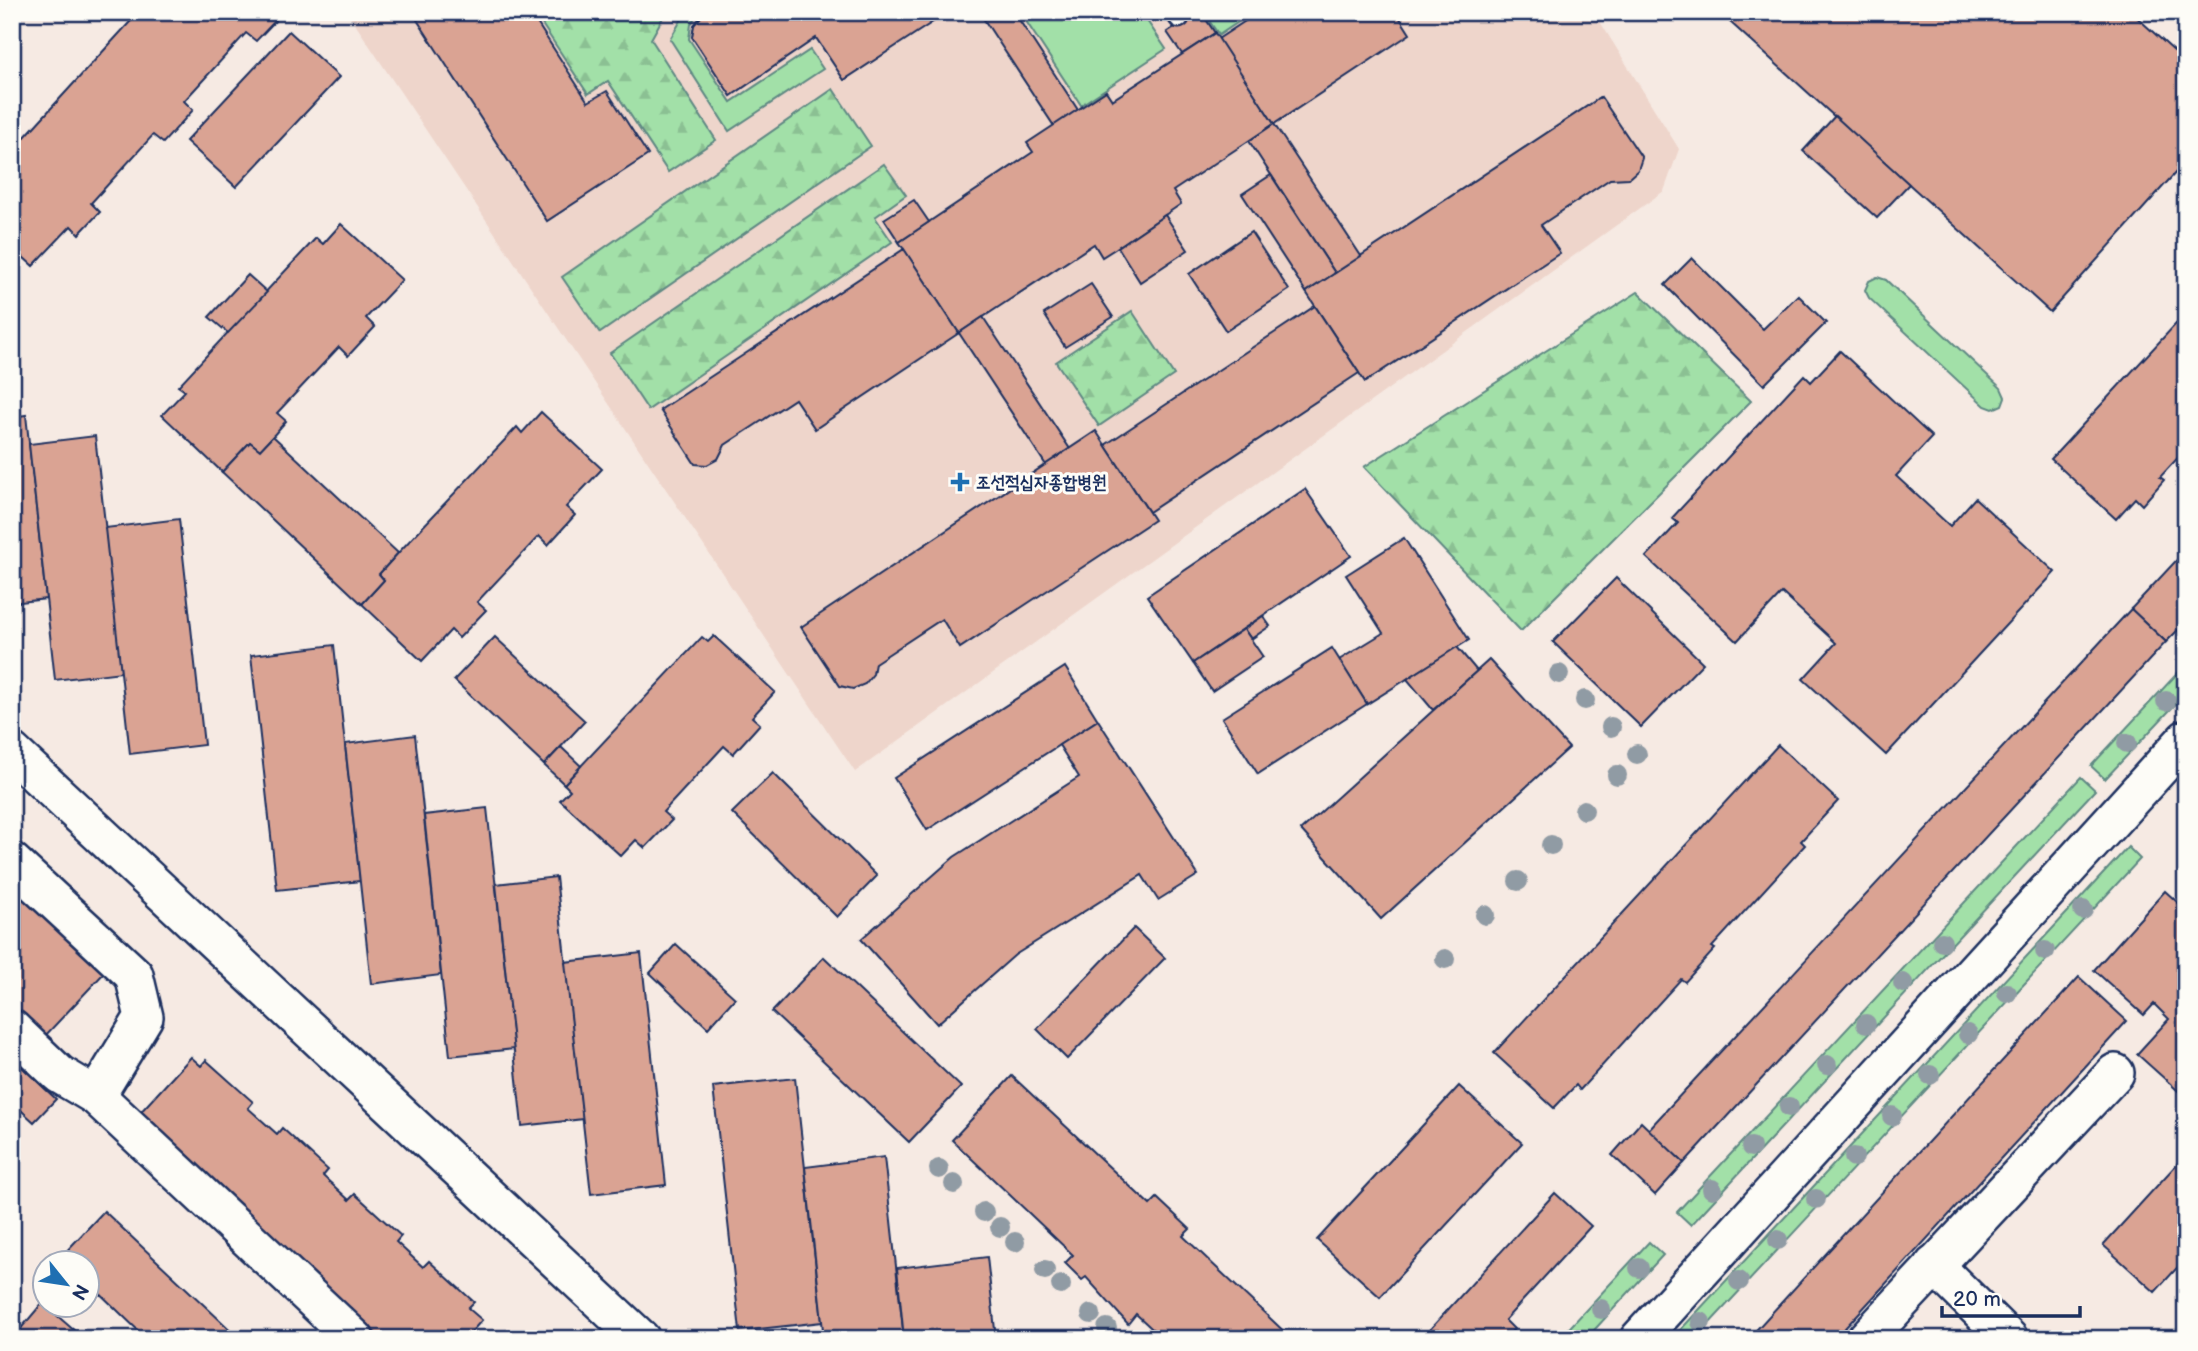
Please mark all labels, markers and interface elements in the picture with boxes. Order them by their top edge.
marker: 조선적십자종합병원 [950,472,970,492]
place label: 조선적십자종합병원 [976,472,1106,493]
north arrow [32,1250,102,1320]
scale bar [1942,1274,2081,1318]
text: N [66,1280,93,1304]
text: 20 m [1953,1287,2001,1312]

